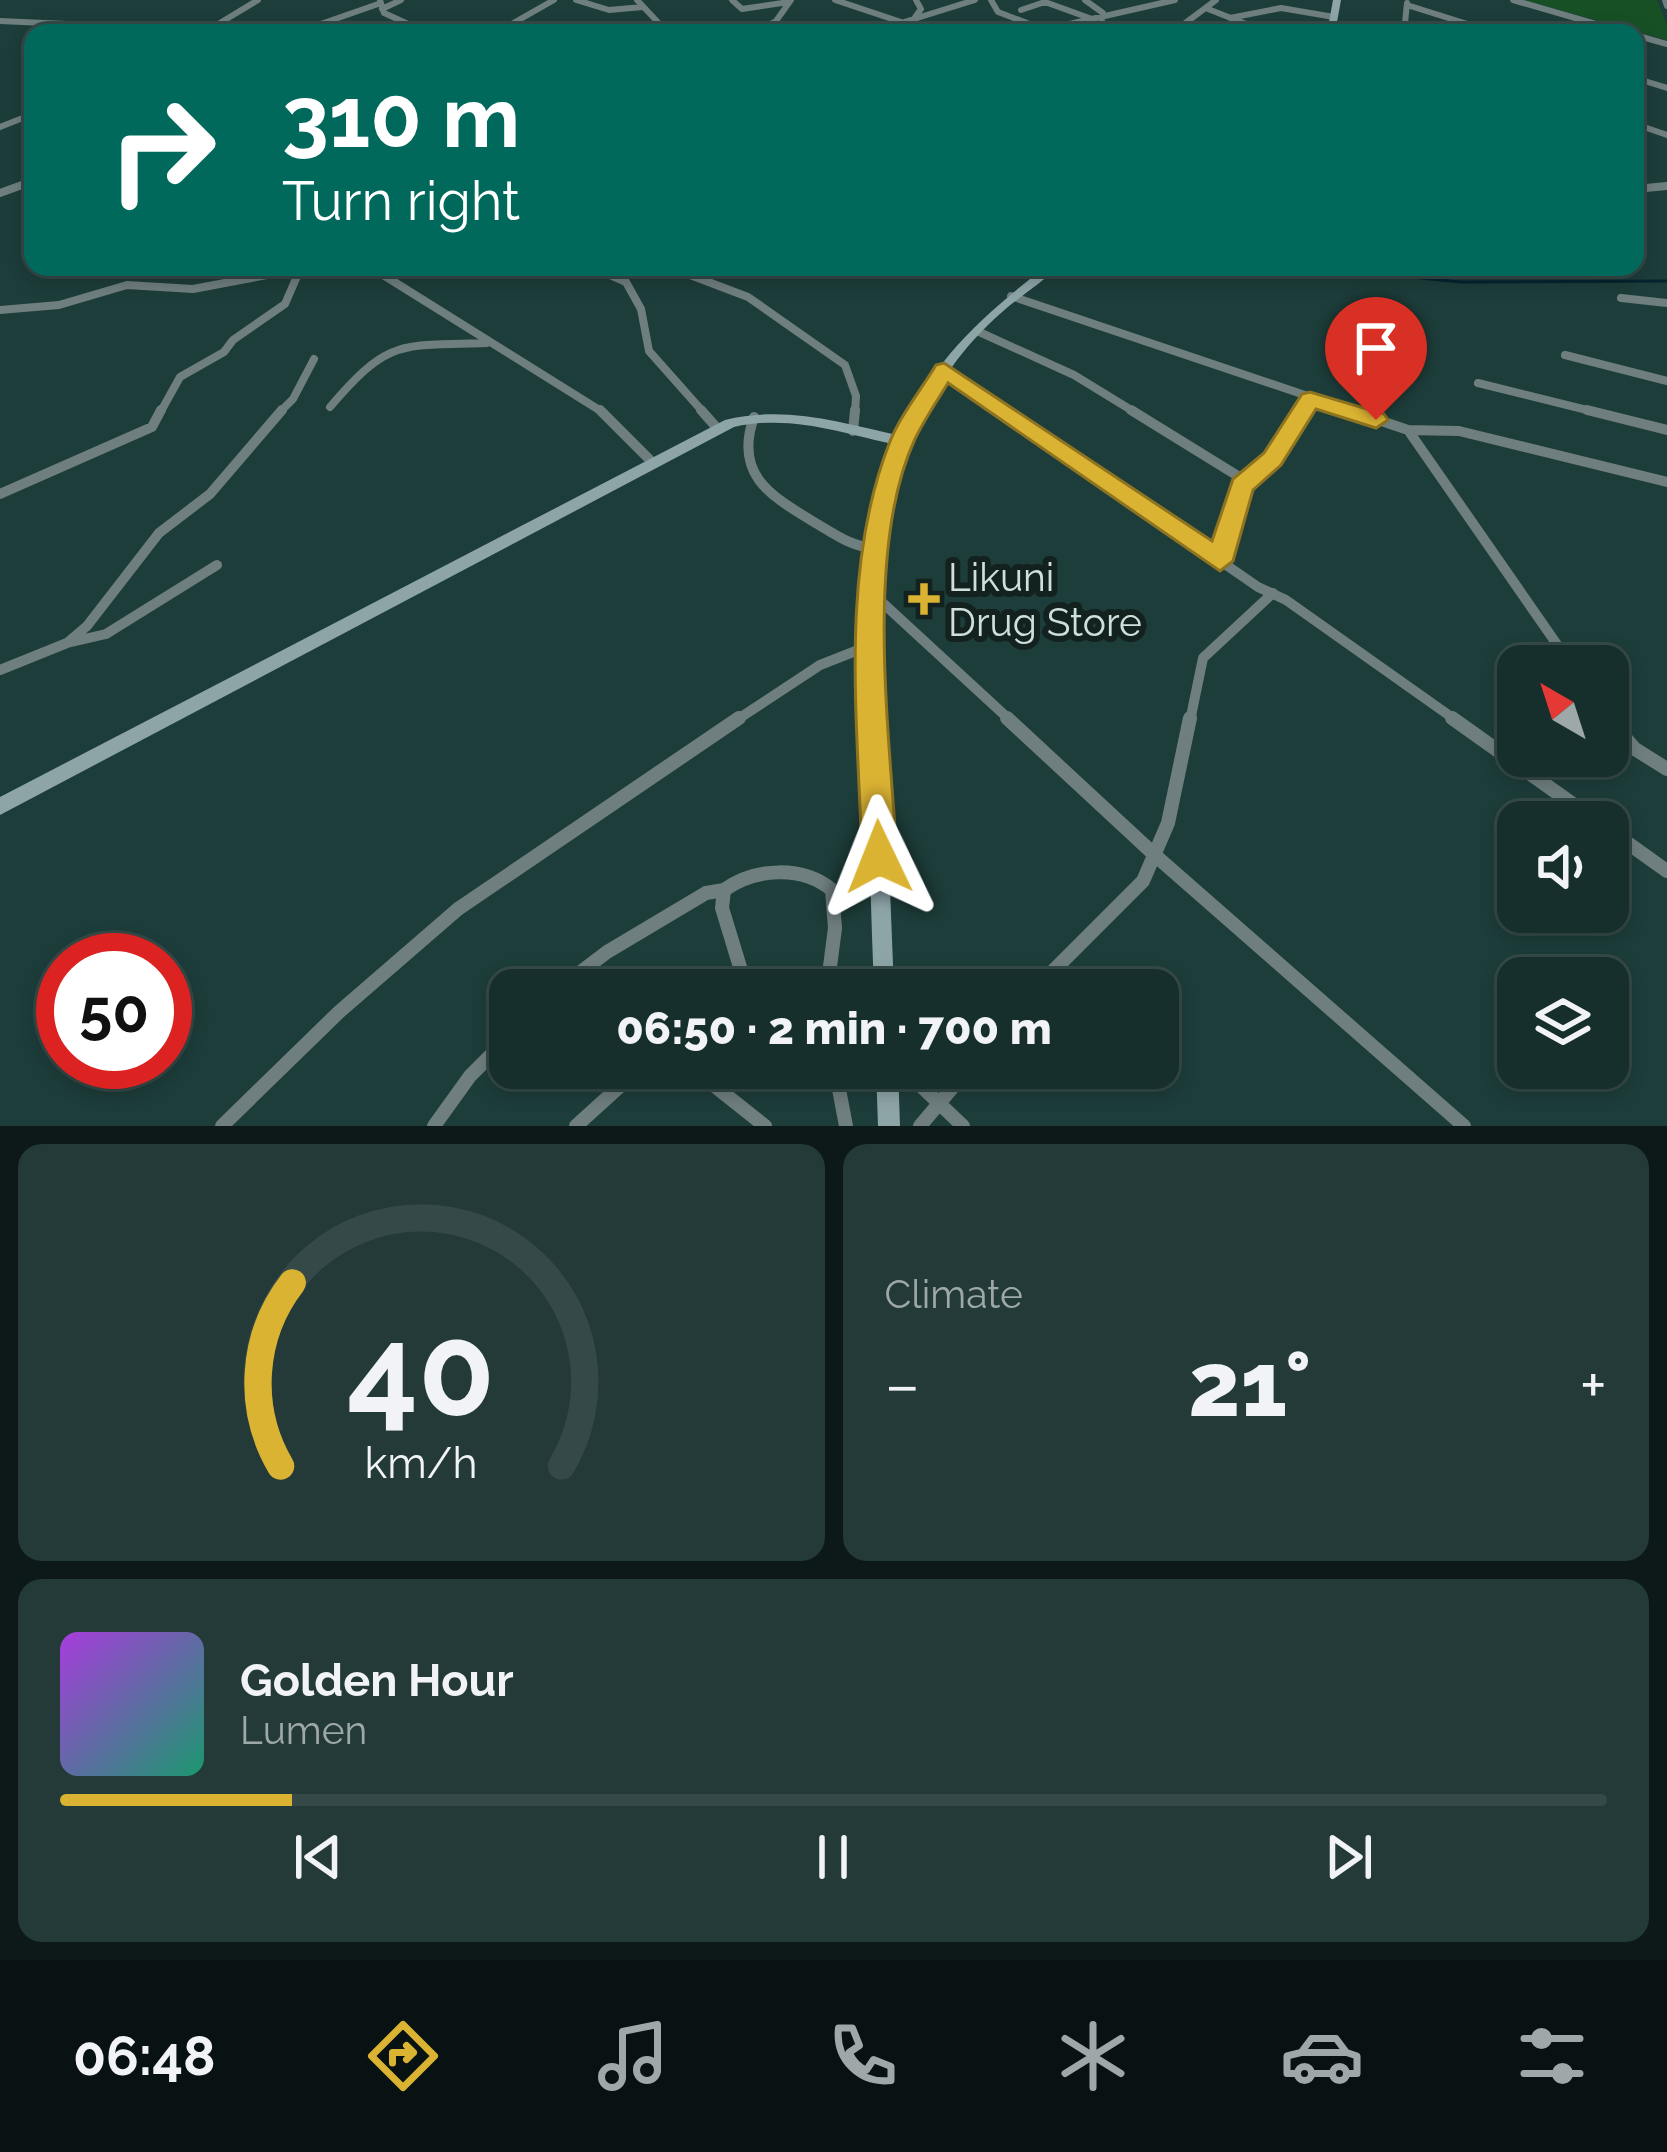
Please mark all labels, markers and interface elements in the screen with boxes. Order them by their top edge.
text: 310 m [282,68,520,167]
icon: right [84,72,240,228]
text: Turn right [282,169,520,233]
pin [1325,297,1427,420]
icon: arrive [1343,315,1409,381]
place label: Likuni Drug Store [948,554,1142,645]
marker: Likuni Drug Store [911,586,937,612]
north arrow [1497,645,1629,777]
map controls [1497,645,1629,1089]
position arrow [816,794,942,920]
button: sound [1497,801,1629,933]
speed limit sign: 50 [36,933,192,1089]
button: layers [1497,957,1629,1089]
text: 06:50 · 2 min · 700 m [616,1002,1052,1055]
text: Climate [885,1271,1023,1317]
text: 40 [347,1298,495,1444]
text: 21° [1188,1331,1311,1437]
text: − [885,1346,920,1423]
text: + [1580,1346,1607,1423]
text: km/h [365,1437,478,1487]
text: Golden Hour [240,1654,514,1707]
text: Lumen [240,1707,367,1753]
icon: previous [285,1824,351,1890]
icon: pause [800,1824,866,1890]
icon: next [1316,1824,1382,1890]
icon: directions [361,2014,445,2098]
icon: music [591,2014,675,2098]
icon: phone [821,2014,905,2098]
icon: climate [1051,2014,1135,2098]
icon: car [1280,2014,1364,2098]
icon: filters [1510,2014,1594,2098]
text: 06:48 [73,2024,216,2088]

